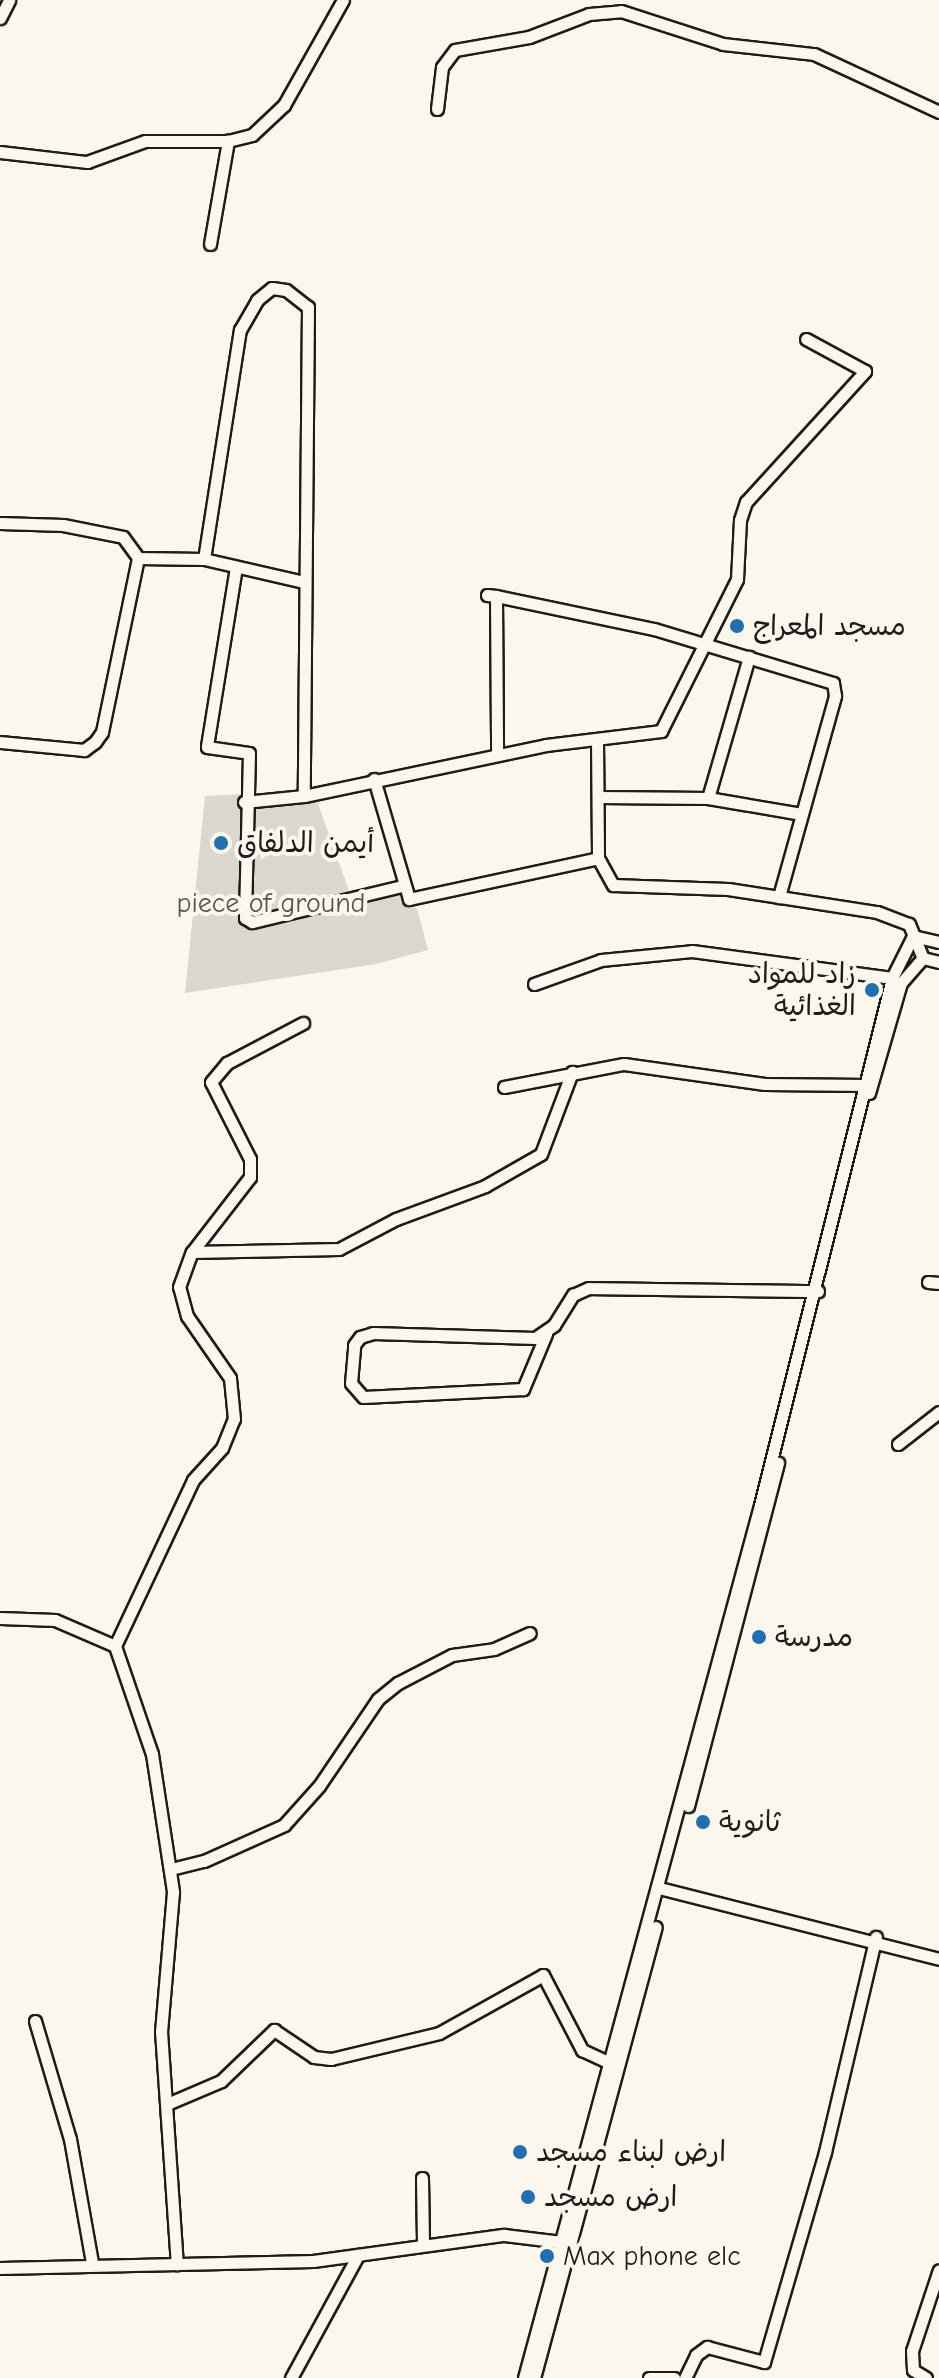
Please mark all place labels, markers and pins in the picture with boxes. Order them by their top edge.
place label: مسجد المعراج [753,609,906,643]
marker: مسجد المعراج [728,617,746,635]
place label: أيمن الدلفاق [237,826,374,860]
marker: أيمن الدلفاق [212,834,230,852]
place label: زاد للمواد الغذائية [748,957,856,1023]
marker: زاد للمواد الغذائية [863,981,881,999]
place label: مدرسة [775,1620,853,1654]
marker: مدرسة [750,1628,768,1646]
place label: ثانوية [719,1805,780,1839]
marker: ثانوية [694,1813,712,1831]
place label: ارض لبناء مسجد [536,2135,726,2169]
marker: ارض لبناء مسجد [511,2143,529,2161]
place label: ارض مسجد [544,2180,677,2214]
marker: ارض مسجد [519,2188,537,2206]
place label: Max phone elc [563,2239,741,2273]
marker: Max phone elc [538,2247,556,2265]

